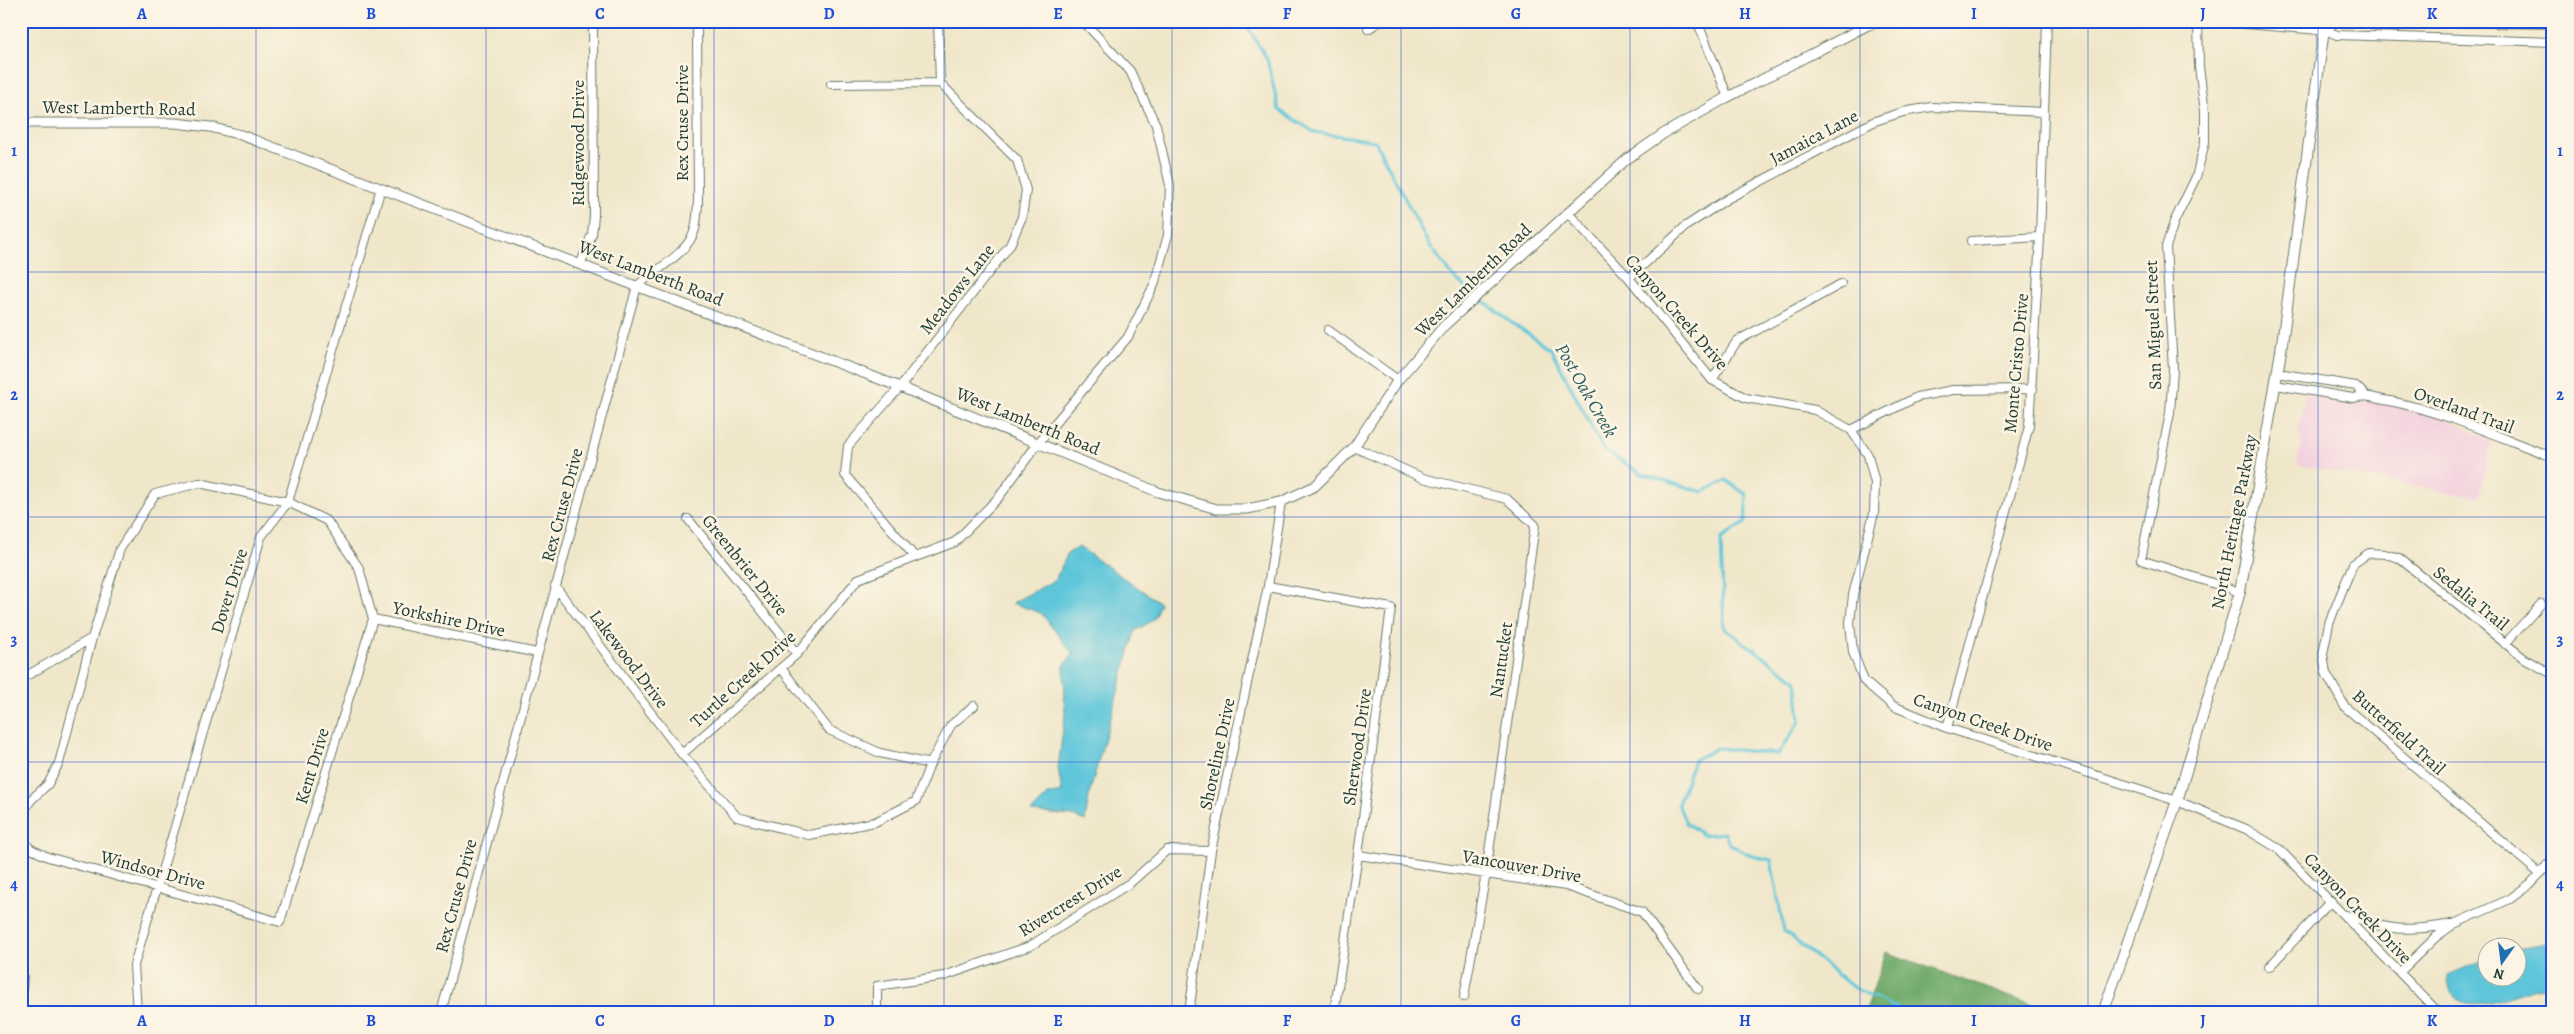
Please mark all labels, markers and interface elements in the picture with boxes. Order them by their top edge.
text: A [136,3,148,25]
text: B [366,3,376,25]
text: C [595,3,605,25]
text: D [823,3,835,25]
text: E [1053,3,1063,25]
text: F [1283,3,1292,25]
text: G [1511,3,1521,25]
text: H [1739,3,1751,25]
text: I [1971,3,1977,25]
text: J [2200,3,2206,25]
text: K [2427,3,2438,25]
street label: Rex Cruse Drive [670,64,694,182]
street label: Ridgewood Drive [566,80,590,206]
street label: West Lamberth Road [41,95,196,121]
street label: Jamaica Lane [1766,104,1862,170]
text: 1 [11,140,17,162]
text: 1 [2557,140,2563,162]
street label: West Lamberth Road [1409,218,1537,343]
street label: West Lamberth Road [574,234,727,312]
street label: Meadows Lane [914,239,1000,339]
street label: Canyon Creek Drive [1620,249,1734,375]
street label: San Miguel Street [2139,259,2167,390]
street label: Monte Cristo Drive [1998,292,2034,434]
water label: Post Oak Creek [1549,339,1624,442]
street label: West Lamberth Road [951,381,1104,461]
street label: Overland Trail [2411,381,2518,439]
text: 2 [10,384,18,406]
text: 2 [2556,384,2564,406]
street label: North Heritage Parkway [2205,431,2263,612]
street label: Rex Cruse Drive [535,445,589,565]
street label: Greenbrier Drive [697,509,793,621]
street label: Dover Drive [205,545,253,637]
street label: Sedalia Trail [2428,560,2514,636]
street label: Yorkshire Drive [390,595,507,643]
street label: Lakewood Drive [584,605,674,713]
street label: Nantucket [1484,620,1518,700]
street label: Turtle Creek Drive [685,625,801,733]
text: 3 [11,629,18,651]
text: 3 [2557,629,2564,651]
street label: Butterfield Trail [2347,684,2451,781]
street label: Sherwood Drive [1337,687,1377,807]
street label: Canyon Creek Drive [1910,687,2056,757]
street label: Shoreline Drive [1193,696,1241,812]
street label: Kent Drive [289,725,335,807]
street label: Rex Cruse Drive [429,836,483,956]
street label: Windsor Drive [97,844,208,896]
street label: Vancouver Drive [1460,844,1583,888]
street label: Canyon Creek Drive [2299,847,2417,969]
street label: Rivercrest Drive [1014,860,1126,942]
text: 4 [10,874,18,896]
text: 4 [2556,874,2564,896]
north arrow [2476,936,2526,986]
text: N [2492,964,2506,985]
text: A [136,1010,148,1032]
text: B [366,1010,376,1032]
text: C [595,1010,605,1032]
text: D [823,1010,835,1032]
text: E [1053,1010,1063,1032]
text: F [1283,1010,1292,1032]
text: G [1511,1010,1521,1032]
text: H [1739,1010,1751,1032]
text: I [1971,1010,1977,1032]
text: J [2200,1010,2206,1032]
text: K [2427,1010,2438,1032]

